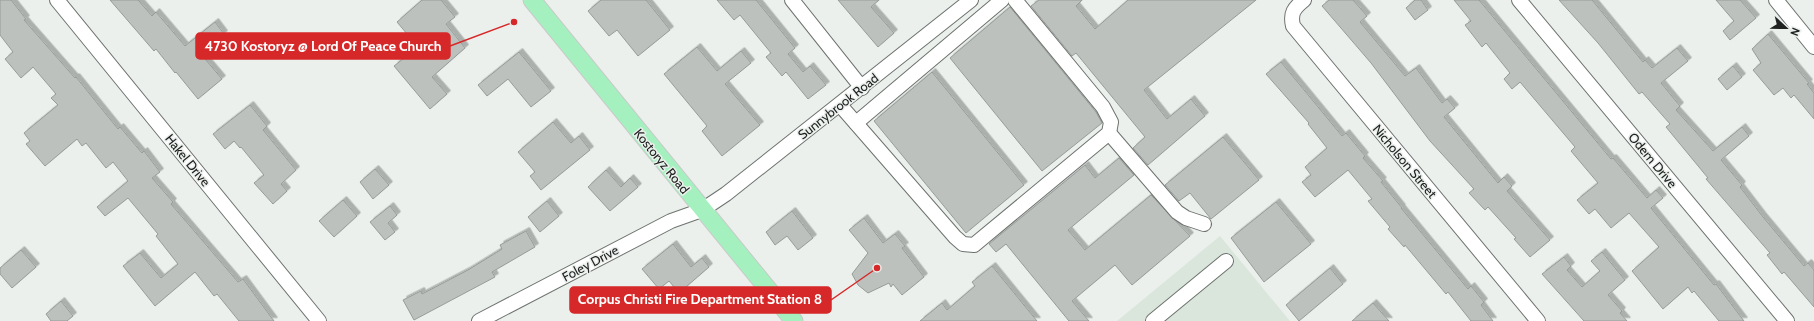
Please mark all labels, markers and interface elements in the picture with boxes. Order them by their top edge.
north arrow [1766,8,1806,48]
text: N [1787,26,1803,38]
callout: 4730 Kostoryz @ Lord Of Peace Church [196,33,450,59]
text: 4730 Kostoryz @ Lord Of Peace Church [204,37,442,55]
street label: Sunnybrook Road [795,70,881,142]
street label: Nicholson Street [1370,121,1441,202]
street label: Kostoryz Road [631,125,693,197]
street label: Odem Drive [1625,129,1681,191]
street label: Hakel Drive [162,131,214,190]
street label: Foley Drive [559,241,621,285]
callout: Corpus Christi Fire Department Station 8 [570,287,831,313]
text: Corpus Christi Fire Department Station 8 [578,290,822,308]

